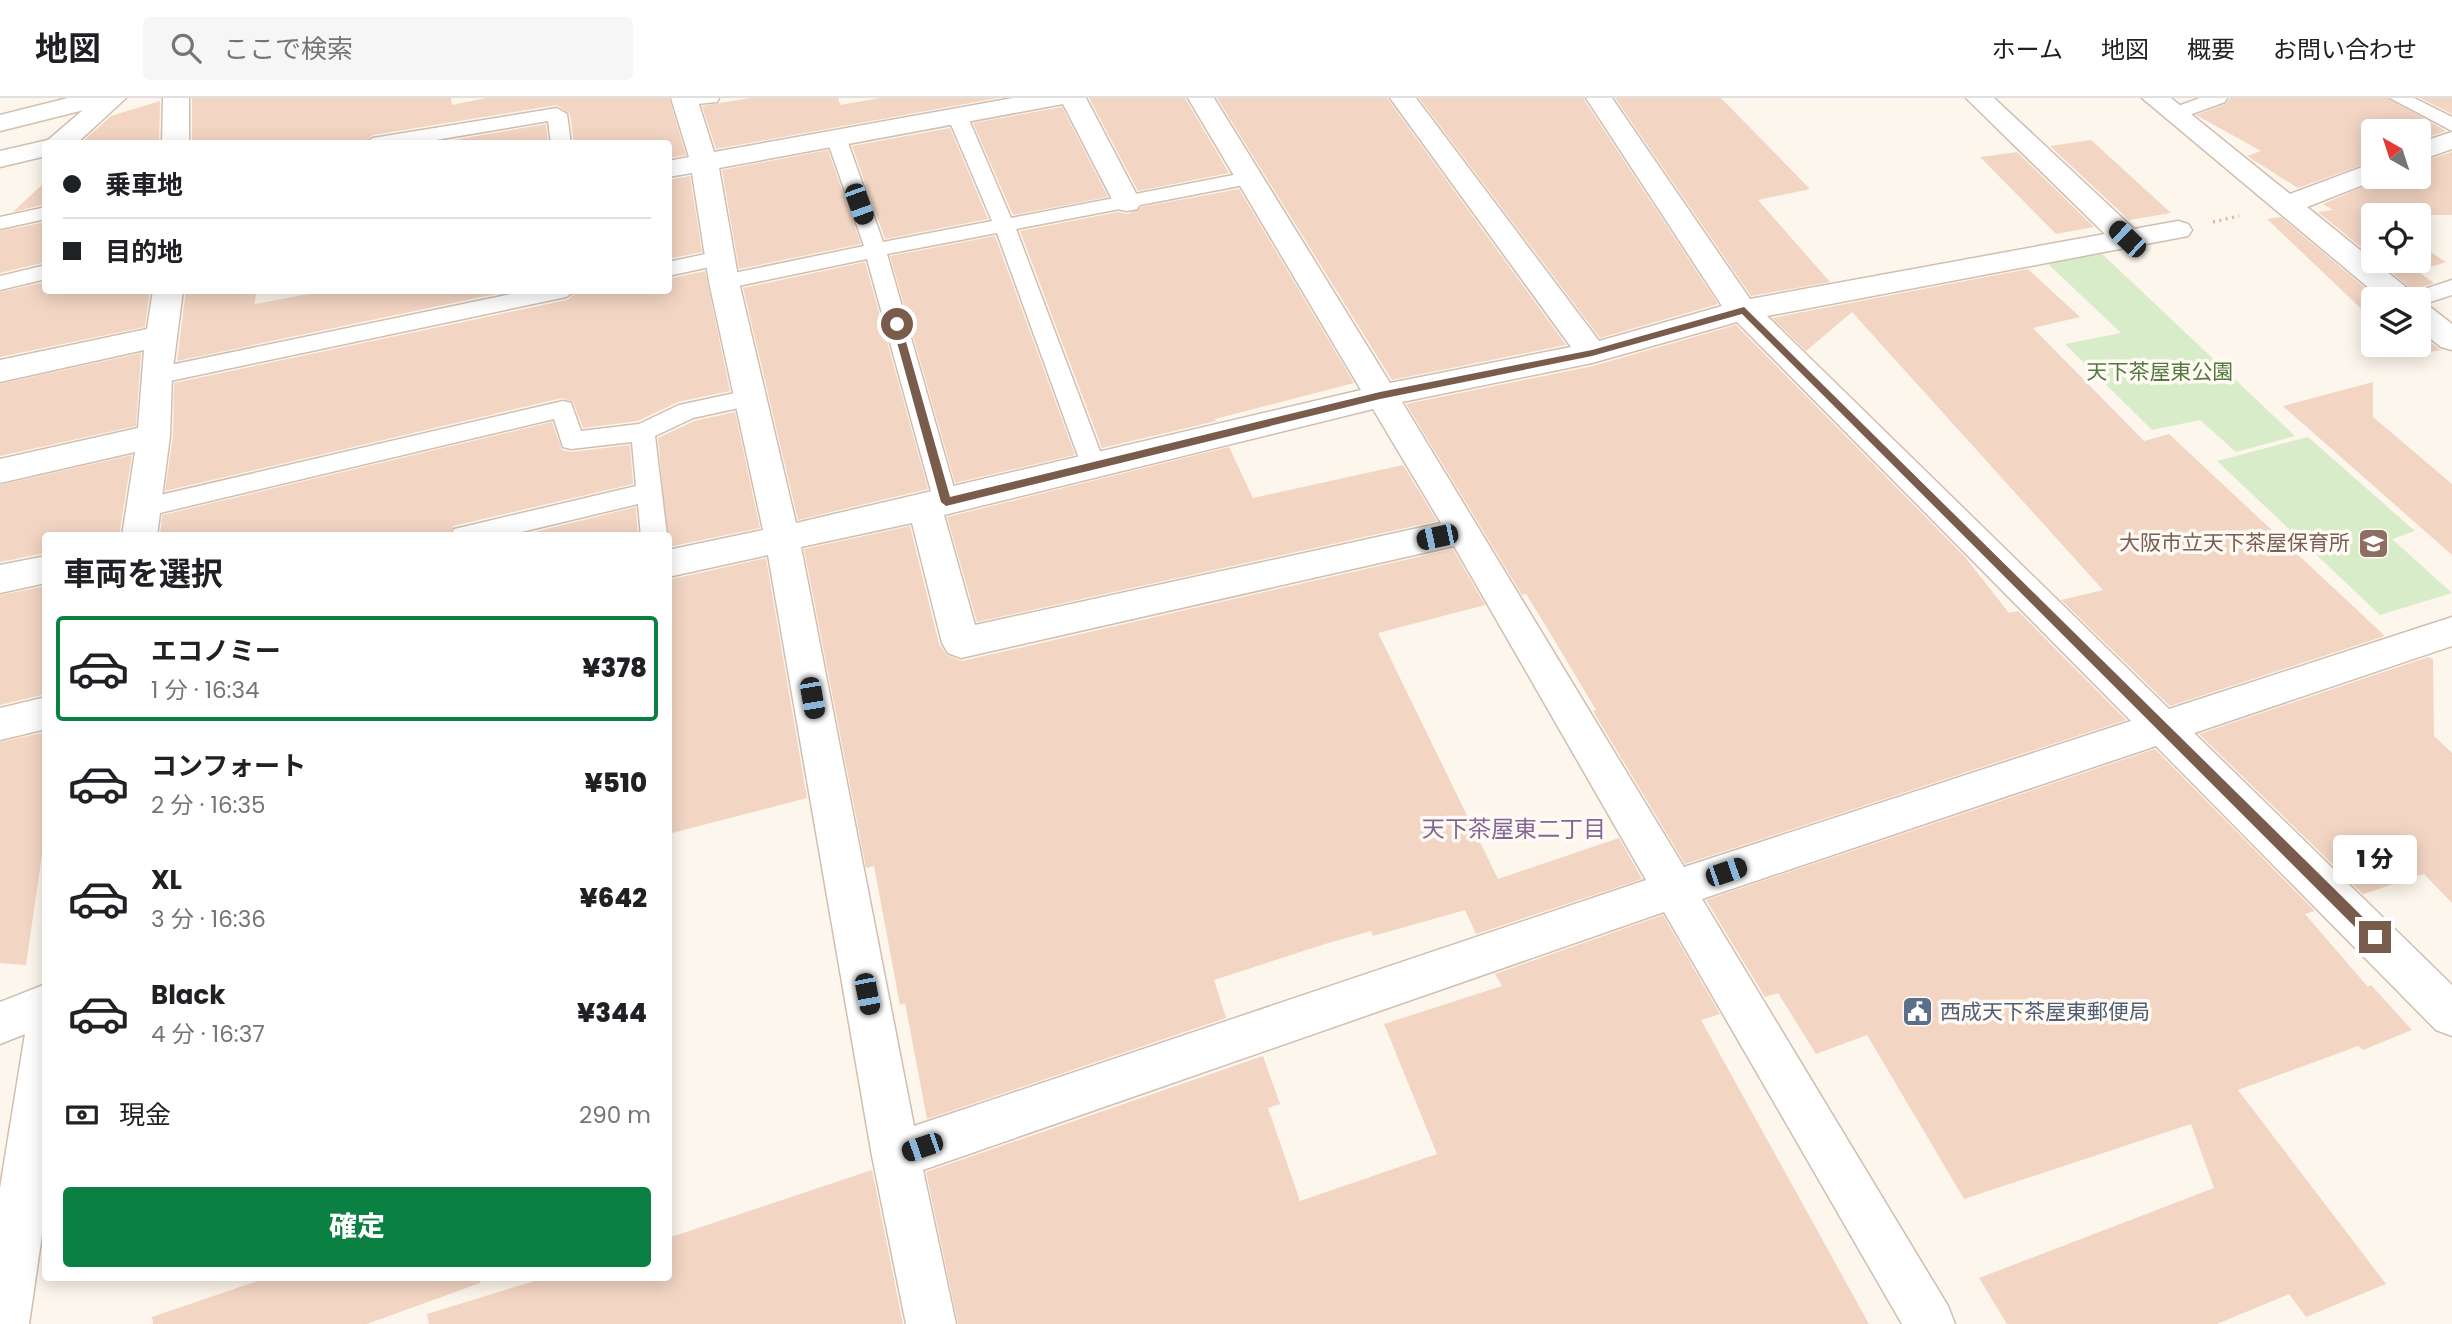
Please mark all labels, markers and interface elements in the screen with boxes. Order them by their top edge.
search box [143,17,633,80]
text: 地図 [35,25,101,72]
icon: search [167,29,205,67]
text: ここで検索 [223,31,353,67]
text: ホーム [1992,33,2063,66]
text: 地図 [2101,33,2149,66]
text: 概要 [2187,33,2235,66]
text: お問い合わせ [2273,33,2417,66]
north arrow [2361,119,2431,189]
map controls [2361,119,2431,357]
text: 乗車地 [105,167,183,203]
car [842,181,877,227]
button: locate [2361,203,2431,273]
car [2105,217,2150,261]
text: 目的地 [105,234,183,270]
button: layers [2361,287,2431,357]
route start [881,308,913,340]
park label: 天下茶屋東公園 [2087,357,2234,386]
car [1415,522,1460,552]
school or university icon: 大阪市立天下茶屋保育所 [2356,526,2390,560]
place label: 大阪市立天下茶屋保育所 [2119,528,2350,557]
text: 車両を選択 [63,551,223,596]
text: エコノミー [151,633,281,669]
icon: car [67,637,130,700]
text: ¥378 [582,650,647,686]
text: 1 分 · 16:34 [151,674,260,706]
car [799,675,826,721]
text: コンフォート [151,748,306,784]
icon: car [67,752,130,815]
text: ¥510 [585,765,647,801]
text: 2 分 · 16:35 [151,789,265,821]
district label: 天下茶屋東二丁目 [1422,813,1606,845]
callout: 1 分 [2333,836,2417,884]
text: 1 分 [2357,843,2393,875]
car [1703,855,1750,889]
text: XL [151,862,182,898]
icon: car [67,867,130,930]
text: ¥642 [580,880,647,916]
text: 3 分 · 16:36 [151,903,266,935]
route end [2359,921,2391,953]
car [853,971,882,1017]
text: Black [151,977,225,1013]
icon: car [67,982,130,1045]
text: ¥344 [577,995,647,1031]
public building icon: 西成天下茶屋東郵便局 [1900,995,1934,1029]
place label: 西成天下茶屋東郵便局 [1940,997,2150,1026]
text: 4 分 · 16:37 [151,1018,265,1050]
icon: cash [63,1096,101,1134]
text: 現金 [119,1097,171,1133]
text: 290 m [579,1099,651,1131]
car [899,1130,946,1164]
button: 確定 [63,1187,651,1267]

